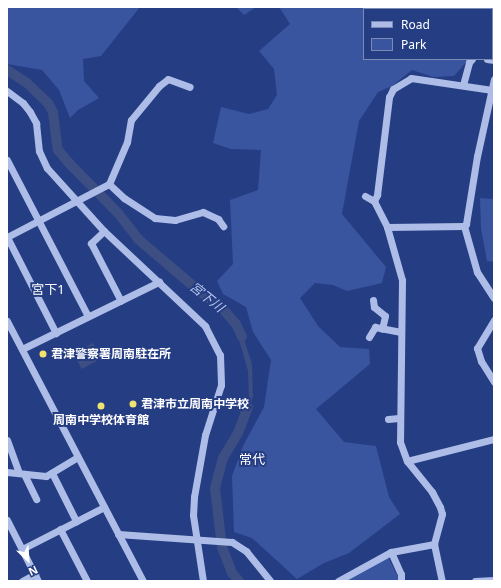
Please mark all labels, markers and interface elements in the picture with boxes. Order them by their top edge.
legend [363,8,493,60]
text: Road [401,16,430,33]
text: Park [401,36,426,53]
water label: 宮下川 [187,279,227,315]
district label: 宮下1 [31,281,65,297]
place label: 君津警察署周南駐在所 [51,347,171,361]
marker: 君津警察署周南駐在所 [38,349,48,359]
place label: 君津市立周南中学校 [141,397,249,411]
marker: 君津市立周南中学校 [128,399,138,409]
marker: 周南中学校体育館 [96,401,106,411]
place label: 周南中学校体育館 [53,413,149,427]
district label: 常代 [239,451,265,467]
north arrow [8,540,48,580]
text: N [26,563,41,580]

